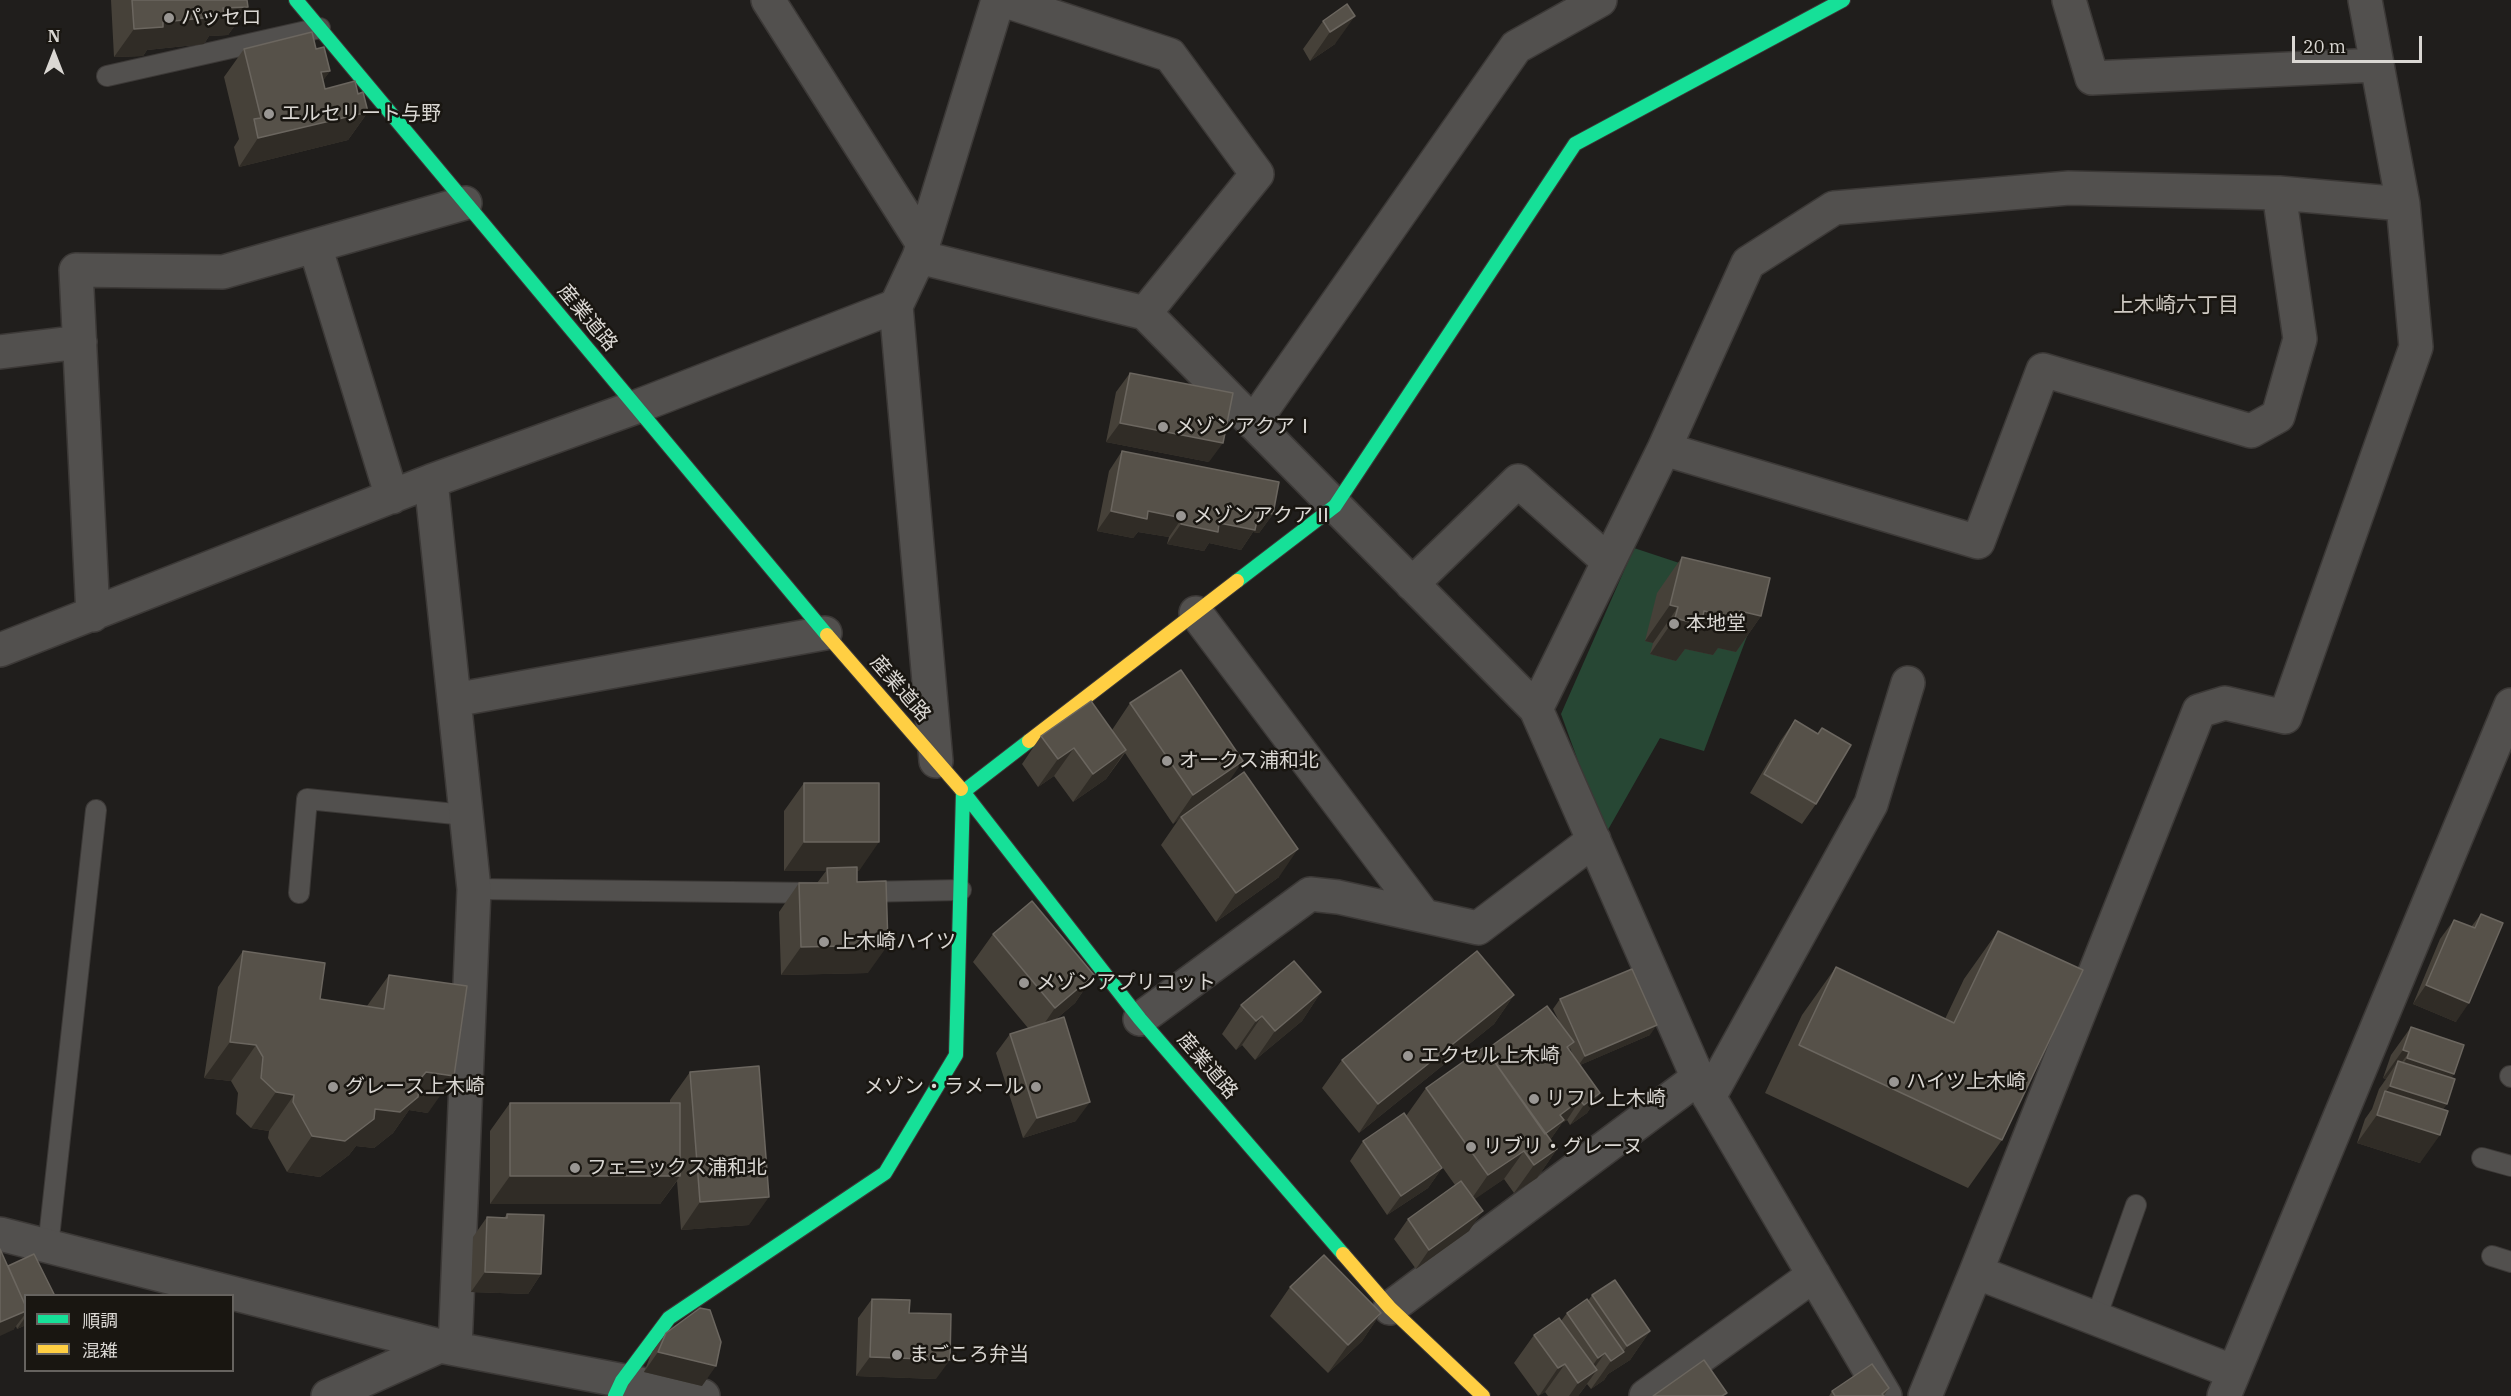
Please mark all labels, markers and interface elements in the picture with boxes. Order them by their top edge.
place label: パッセロ [181,6,261,30]
marker: パッセロ [162,11,176,25]
north arrow [24,24,84,84]
scale bar [2295,24,2426,62]
text: N [48,26,60,46]
text: 20 m [2303,35,2346,58]
place label: エルセリート与野 [281,102,441,126]
marker: エルセリート与野 [262,107,276,121]
street label: 産業道路 [552,280,622,356]
district label: 上木崎六丁目 [2113,293,2239,319]
place label: メゾンアクアⅠ [1175,415,1315,439]
marker: メゾンアクアⅠ [1156,420,1170,434]
place label: メゾンアクアⅡ [1193,504,1333,528]
marker: メゾンアクアⅡ [1174,509,1188,523]
place label: 本地堂 [1686,612,1746,636]
marker: 本地堂 [1667,617,1681,631]
street label: 産業道路 [865,651,935,727]
place label: オークス浦和北 [1179,749,1319,773]
marker: オークス浦和北 [1160,754,1174,768]
place label: 上木崎ハイツ [836,930,956,954]
marker: 上木崎ハイツ [817,935,831,949]
place label: メゾンアプリコット [1036,971,1216,995]
marker: メゾンアプリコット [1017,976,1031,990]
street label: 産業道路 [1172,1028,1242,1104]
place label: エクセル上木崎 [1420,1044,1560,1068]
marker: エクセル上木崎 [1401,1049,1415,1063]
place label: ハイツ上木崎 [1906,1070,2026,1094]
place label: グレース上木崎 [345,1075,485,1099]
place label: メゾン・ラメール [864,1075,1024,1099]
marker: ハイツ上木崎 [1887,1075,1901,1089]
marker: グレース上木崎 [326,1080,340,1094]
marker: メゾン・ラメール [1029,1080,1043,1094]
place label: リフレ上木崎 [1546,1087,1666,1111]
marker: リフレ上木崎 [1527,1092,1541,1106]
place label: リブリ・グレーヌ [1483,1135,1643,1159]
marker: リブリ・グレーヌ [1464,1140,1478,1154]
place label: フェニックス浦和北 [587,1156,767,1180]
marker: フェニックス浦和北 [568,1161,582,1175]
legend [24,1294,234,1372]
text: 順調 [82,1309,118,1332]
text: 混雑 [82,1339,118,1362]
place label: まごころ弁当 [909,1343,1029,1367]
marker: まごころ弁当 [890,1348,904,1362]

